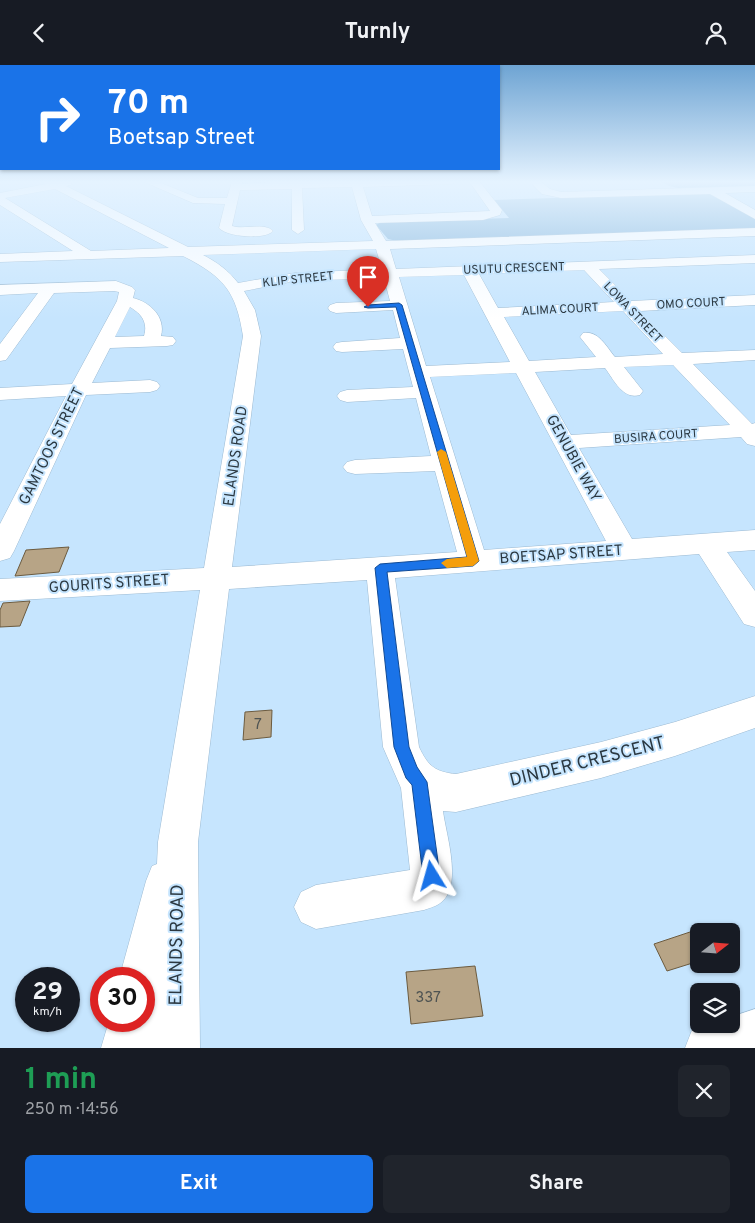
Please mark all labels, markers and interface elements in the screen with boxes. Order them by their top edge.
icon: back [25,19,53,47]
text: Turnly [345,19,410,46]
icon: person [702,19,730,47]
text: 70 m [108,82,189,126]
icon: right [25,85,90,150]
text: Boetsap Street [108,125,255,152]
pin [347,256,389,307]
street label: USUTU CRESCENT [463,259,565,279]
icon: arrive [354,263,382,291]
street label: KLIP STREET [262,268,335,292]
street label: LOWA STREET [599,279,665,346]
street label: OMO COURT [656,294,726,314]
street label: ALIMA COURT [521,300,599,320]
street label: GAMTOOS STREET [16,385,89,509]
street label: ELANDS ROAD [220,405,253,508]
street label: GENUBIE WAY [541,412,605,506]
street label: BUSIRA COURT [614,426,699,448]
street label: BOETSAP STREET [499,542,623,569]
street label: GOURITS STREET [48,571,170,598]
house number: 7 [254,716,262,735]
street label: DINDER CRESCENT [507,732,667,793]
position arrow [405,849,457,901]
street label: ELANDS ROAD [165,884,190,1006]
north arrow [690,923,740,973]
map controls [690,923,740,1033]
speed limit sign: 30 [90,967,155,1032]
text: 29 [32,977,63,1009]
button: layers [690,983,740,1033]
house number: 337 [415,989,441,1008]
text: km/h [33,1004,62,1020]
text: 1 min [25,1062,97,1099]
button: close [678,1065,730,1117]
text: 250 m · 14:56 [25,1100,118,1120]
button: Exit [25,1155,373,1213]
button: Share [383,1155,730,1213]

